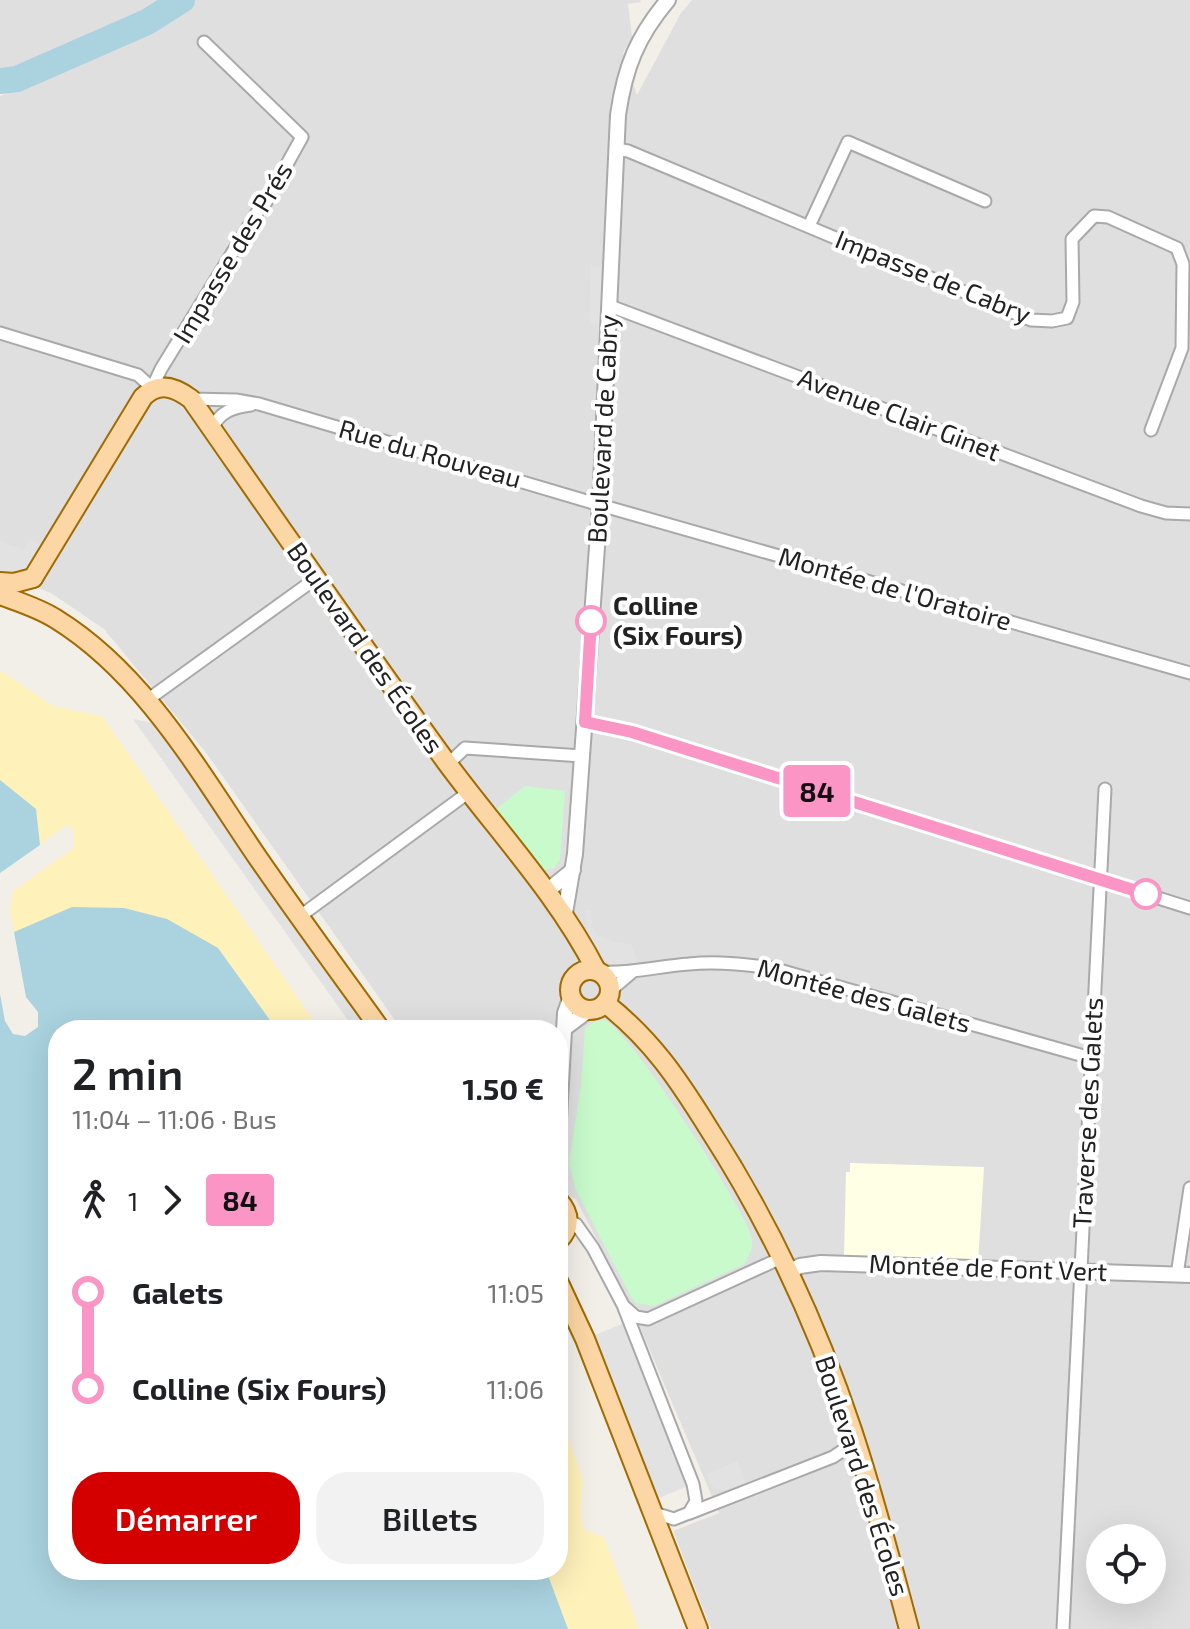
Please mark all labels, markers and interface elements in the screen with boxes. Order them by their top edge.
street label: Impasse des Prés [165,156,298,348]
street label: Impasse de Cabry [831,222,1036,329]
street label: Boulevard de Cabry [580,314,623,544]
street label: Avenue Clair Ginet [794,361,1005,466]
street label: Rue du Rouveau [336,412,525,493]
street label: Boulevard des Écoles [282,536,451,759]
street label: Montée de l'Oratoire [775,539,1015,636]
place label: Colline (Six Fours) [613,589,743,650]
marker: Colline (Six Fours) [576,606,606,636]
line badge: 84 [781,765,853,817]
text: 84 [799,774,835,808]
unlabelled marker [1131,879,1161,909]
street label: Montée des Galets [754,951,974,1038]
street label: Traverse des Galets [1065,996,1108,1229]
text: 2 min [72,1046,183,1099]
text: 1.50 € [462,1070,544,1106]
text: 11:04 – 11:06 · Bus [72,1103,277,1134]
icon: walk [72,1178,116,1222]
icon: forward [150,1178,194,1222]
text: 84 [222,1183,258,1217]
text: 1 [128,1185,138,1216]
street label: Montée de Font Vert [868,1247,1108,1286]
text: Galets [132,1274,224,1310]
text: 11:05 [488,1277,544,1308]
street label: Boulevard des Écoles [810,1352,917,1600]
text: Colline (Six Fours) [132,1370,387,1406]
text: 11:06 [487,1373,544,1404]
button: Démarrer [72,1472,300,1564]
button: Billets [316,1472,544,1564]
map controls [1086,1524,1166,1604]
button: locate [1086,1524,1166,1604]

